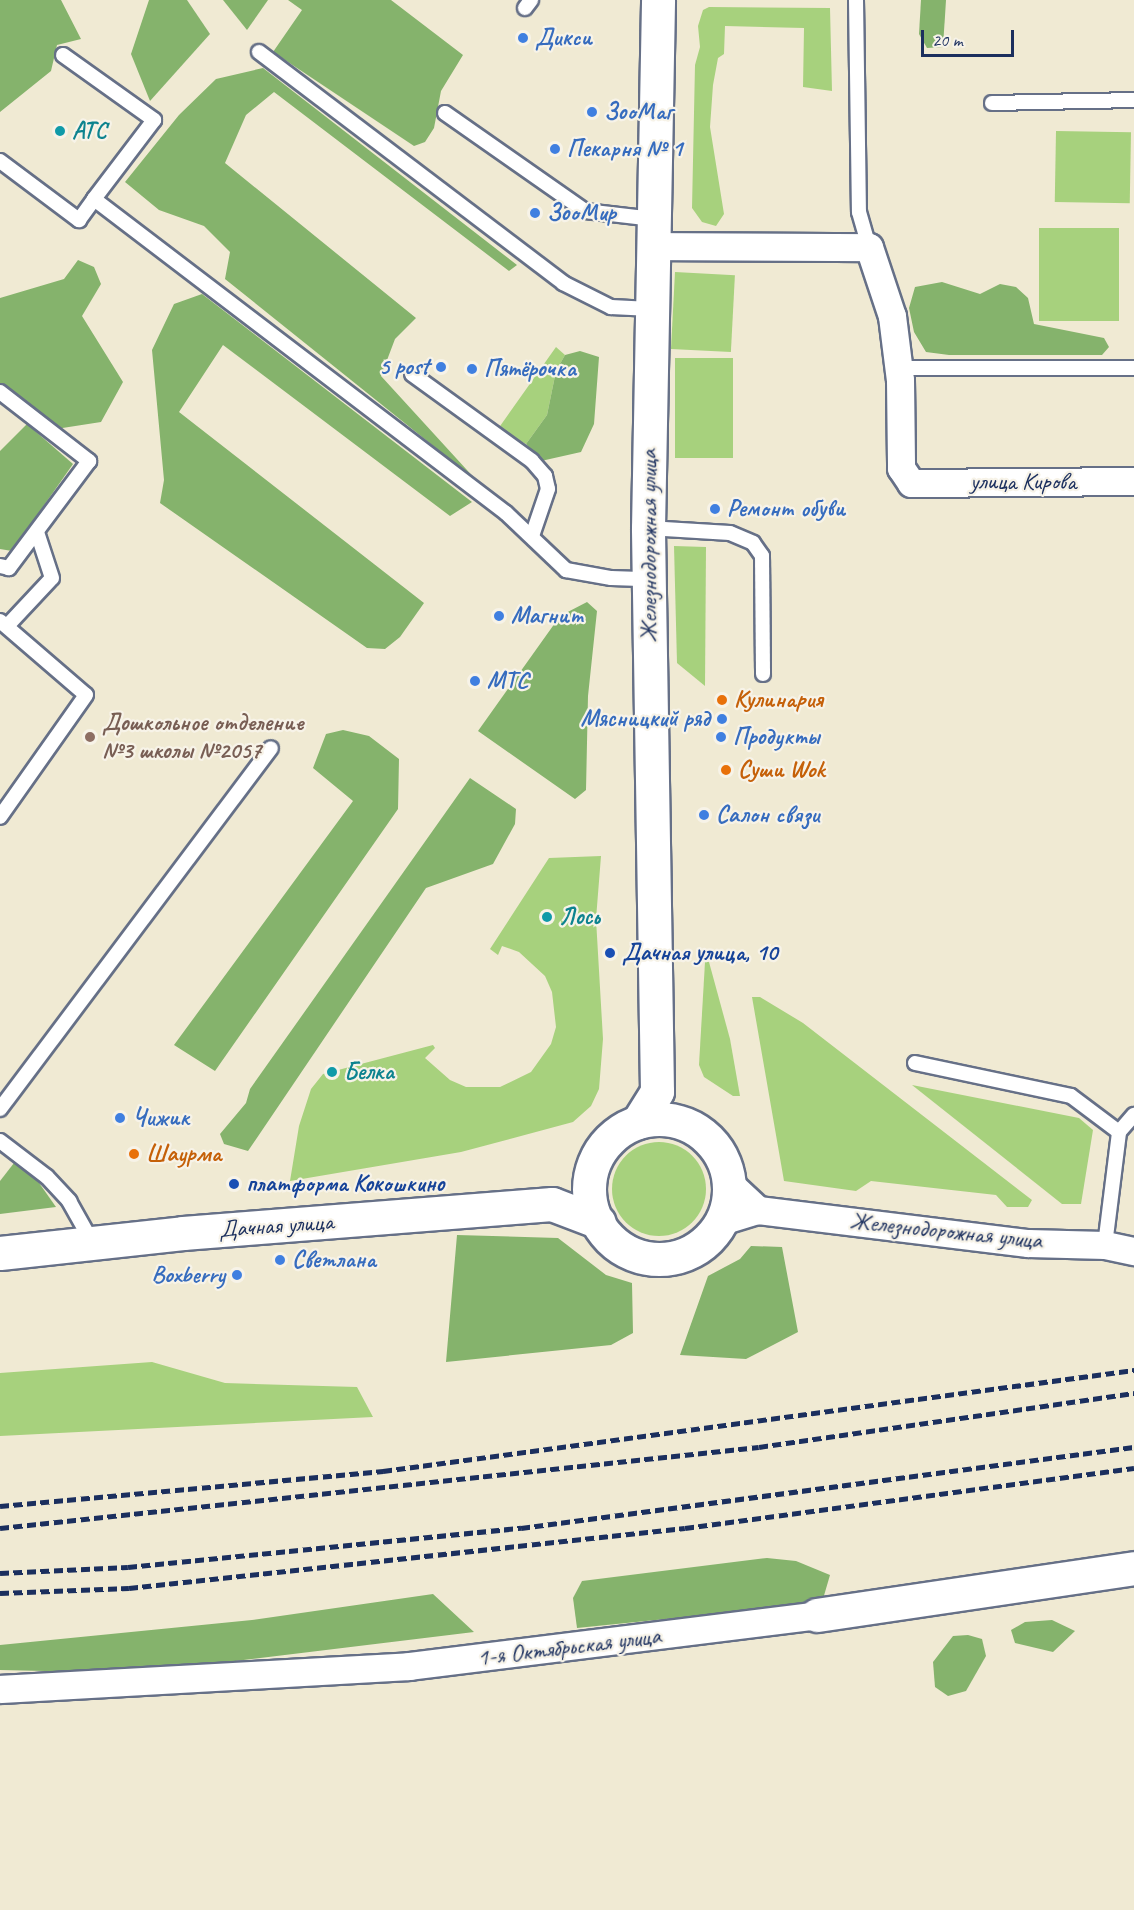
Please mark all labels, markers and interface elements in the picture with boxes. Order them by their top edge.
scale bar [924,18,1017,56]
place label: Дикси [535,24,592,52]
text: 20 m [932,29,963,51]
marker: Дикси [516,31,530,45]
place label: ЗооМаг [604,98,673,126]
marker: ЗооМаг [585,105,599,119]
place label: АТС [72,117,107,145]
marker: АТС [53,124,67,138]
place label: Пекарня № 1 [567,135,682,163]
marker: Пекарня № 1 [548,142,562,156]
place label: ЗооМир [547,199,616,227]
marker: ЗооМир [528,206,542,220]
place label: 5 post [379,353,429,381]
place label: Пятёрочка [484,355,576,383]
marker: 5 post [434,360,448,374]
marker: Пятёрочка [465,362,479,376]
street label: Железнодорожная улица [635,448,663,644]
street label: улица Кирова [970,468,1076,496]
place label: Ремонт обуви [727,495,844,523]
marker: Ремонт обуви [708,502,722,516]
place label: Магнит [511,602,584,630]
marker: Магнит [492,609,506,623]
place label: МТС [487,667,528,695]
marker: МТС [468,674,482,688]
place label: Кулинария [734,686,823,714]
marker: Кулинария [715,693,729,707]
place label: Мясницкий ряд [580,705,710,733]
place label: Дошкольное отделение №3 школы №2057 [102,709,298,765]
marker: Мясницкий ряд [715,712,729,726]
place label: Продукты [733,723,820,751]
marker: Дошкольное отделение №3 школы №2057 [83,730,97,744]
marker: Продукты [714,730,728,744]
place label: Суши Wok [738,756,824,784]
marker: Суши Wok [719,763,733,777]
place label: Салон связи [716,801,819,829]
marker: Салон связи [697,808,711,822]
place label: Лось [559,903,600,931]
marker: Лось [540,910,554,924]
place label: Дачная улица, 10 [622,939,777,967]
marker: Дачная улица, 10 [603,946,617,960]
place label: Белка [344,1058,394,1086]
marker: Белка [325,1065,339,1079]
place label: Чижик [132,1104,189,1132]
marker: Чижик [113,1111,127,1125]
place label: Шаурма [146,1140,221,1168]
marker: Шаурма [127,1147,141,1161]
place label: платформа Кокошкино [246,1170,444,1198]
marker: платформа Кокошкино [227,1177,241,1191]
street label: Железнодорожная улица [847,1206,1045,1256]
street label: Дачная улица [218,1208,334,1244]
place label: Светлана [292,1246,376,1274]
marker: Светлана [273,1253,287,1267]
place label: Boxberry [151,1261,225,1289]
marker: Boxberry [230,1268,244,1282]
street label: 1-я Октябрьская улица [474,1621,664,1673]

